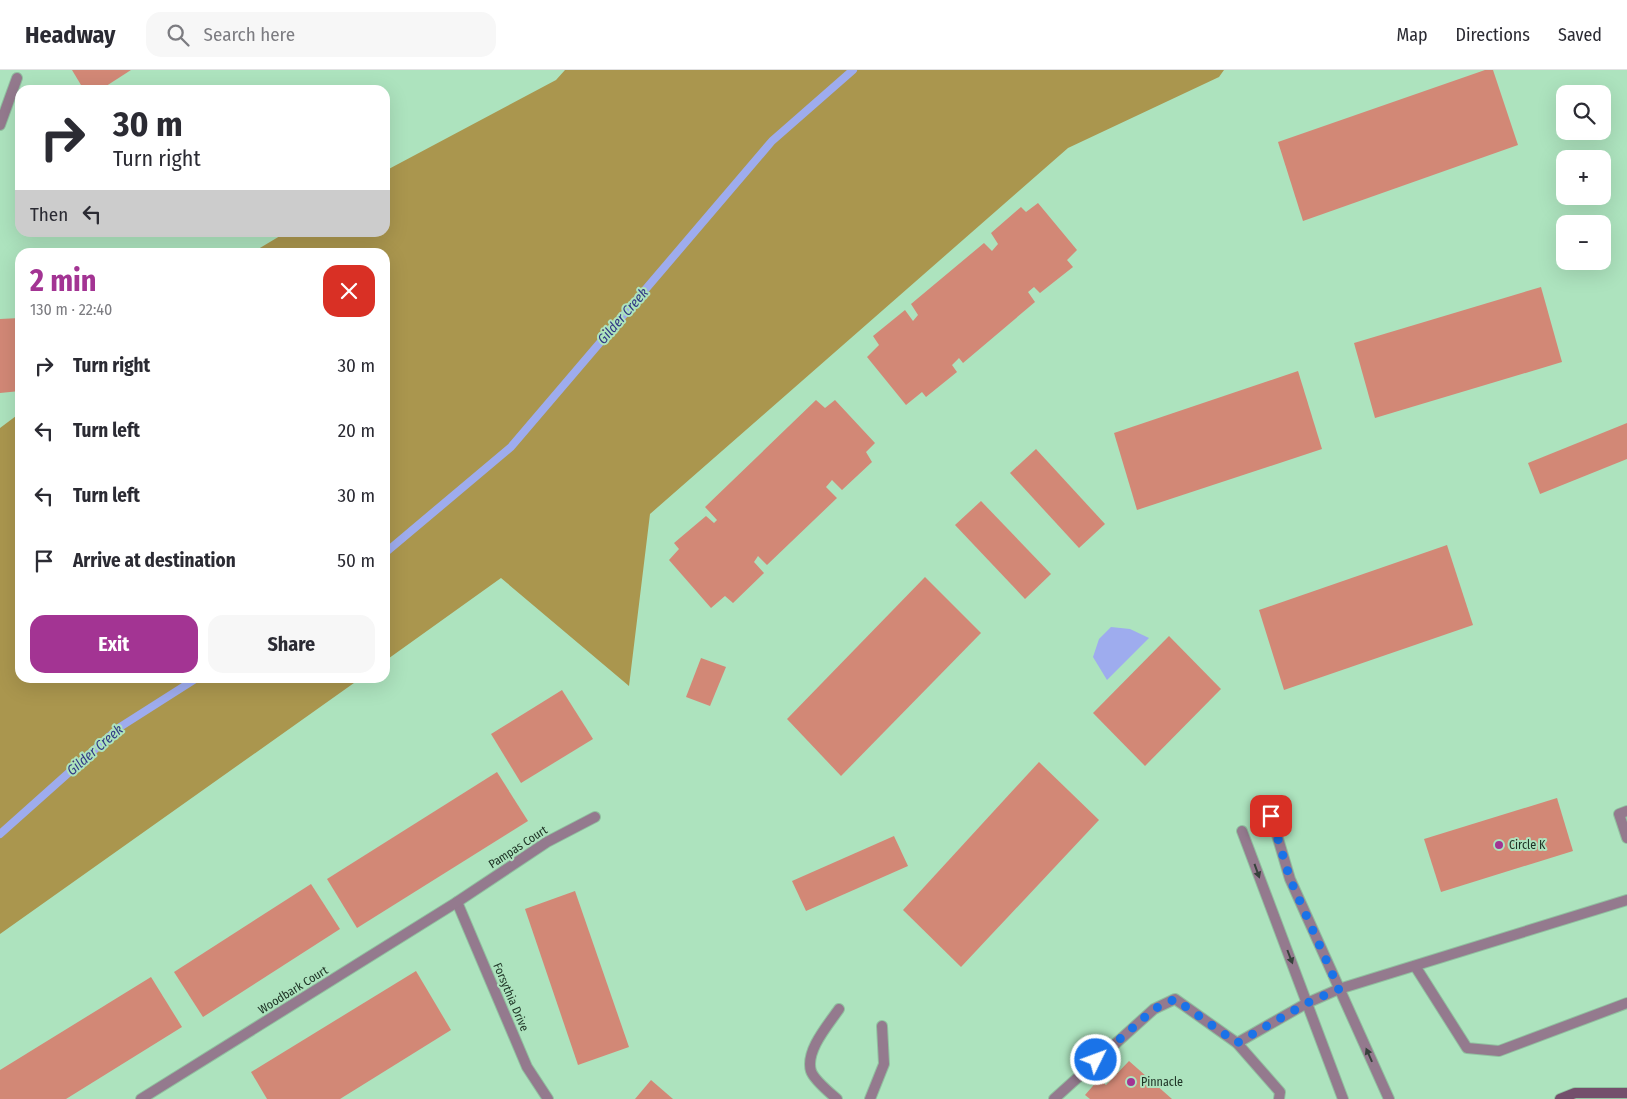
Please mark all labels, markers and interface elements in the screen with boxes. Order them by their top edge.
search box [146,12,496,57]
text: Headway [25,21,116,49]
icon: search [164,21,192,49]
text: Search here [204,23,295,46]
text: Map [1396,24,1428,46]
text: Directions [1456,24,1530,46]
text: Saved [1558,24,1602,46]
map controls [1556,85,1611,270]
button: search [1556,85,1611,140]
text: 30 m [113,103,183,145]
icon: right [30,105,95,170]
text: Turn right [113,145,201,172]
button: + [1556,150,1611,205]
icon: left [78,200,106,228]
text: Then [30,203,68,226]
button: − [1556,215,1611,270]
text: 2 min [30,263,97,299]
button: close [323,265,375,317]
water label: Gilder Creek [594,284,652,348]
text: 130 m · 22:40 [30,300,112,319]
icon: right [30,352,58,380]
text: Turn right [73,354,150,377]
text: 30 m [337,354,375,377]
icon: left [30,417,58,445]
text: Turn left [73,419,140,442]
text: 20 m [338,419,375,442]
icon: left [30,482,58,510]
text: Turn left [73,484,140,507]
text: 30 m [337,484,375,507]
icon: arrive [30,547,58,575]
text: Arrive at destination [73,549,236,572]
text: 50 m [337,549,375,572]
button: Exit [30,615,198,673]
button: Share [208,615,375,673]
water label: Gilder Creek [63,721,127,779]
pin [1250,795,1292,837]
icon: arrive [1257,802,1285,830]
street label: Pampas Court [486,823,550,871]
place label: Circle K [1509,838,1546,852]
marker: Circle K [1493,839,1505,851]
one-way arrow [1254,864,1261,879]
one-way arrow [1287,950,1294,965]
street label: Forsythia Drive [490,961,532,1033]
street label: Woodbark Court [256,963,330,1017]
position arrow [1069,1033,1121,1085]
one-way arrow [1365,1048,1373,1062]
place label: Pinnacle [1141,1075,1183,1089]
marker: Pinnacle [1125,1076,1137,1088]

